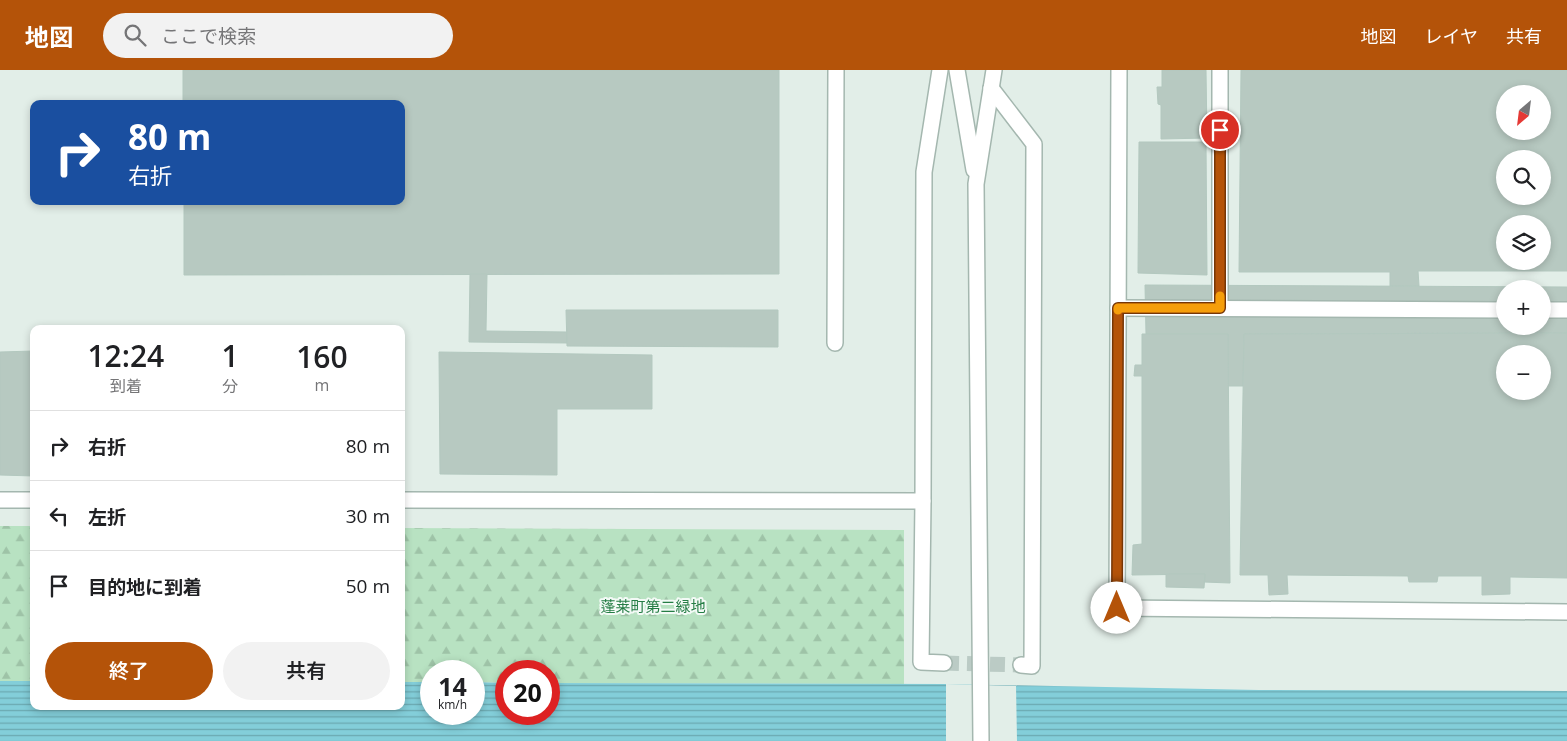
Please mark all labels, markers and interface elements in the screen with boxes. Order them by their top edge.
search box [103,13,453,58]
text: 地図 [25,20,73,53]
icon: search [121,21,149,49]
text: ここで検索 [161,23,256,49]
text: 地図 [1361,24,1397,48]
text: レイヤ [1425,24,1478,48]
text: 共有 [1506,24,1542,48]
north arrow [1496,85,1551,140]
map controls [1496,85,1551,400]
pin [1199,109,1241,151]
text: 80 m [128,113,211,160]
icon: arrive [1206,116,1234,144]
icon: right [45,120,110,185]
button: search [1496,150,1551,205]
text: 右折 [128,160,172,190]
button: layers [1496,215,1551,270]
button: + [1496,280,1551,335]
text: 12:24 [87,335,164,376]
text: 1 [222,335,239,376]
text: 160 [296,336,348,377]
button: − [1496,345,1551,400]
text: m [314,374,329,396]
text: 到着 [110,375,142,397]
text: 分 [222,375,238,397]
icon: right [45,432,73,460]
text: 80 m [346,433,390,459]
text: 右折 [88,434,126,460]
icon: left [45,502,73,530]
text: 30 m [346,503,390,529]
text: 左折 [88,504,126,530]
icon: arrive [45,572,73,600]
text: 50 m [346,573,390,599]
text: 目的地に到着 [88,574,202,600]
position arrow [1090,581,1142,633]
park label: 蓬莱町第二緑地 [600,596,706,616]
button: 終了 [45,642,213,700]
button: 共有 [223,642,390,700]
speed limit sign: 20 [495,660,560,725]
text: 14 [438,669,467,703]
text: km/h [438,696,467,713]

